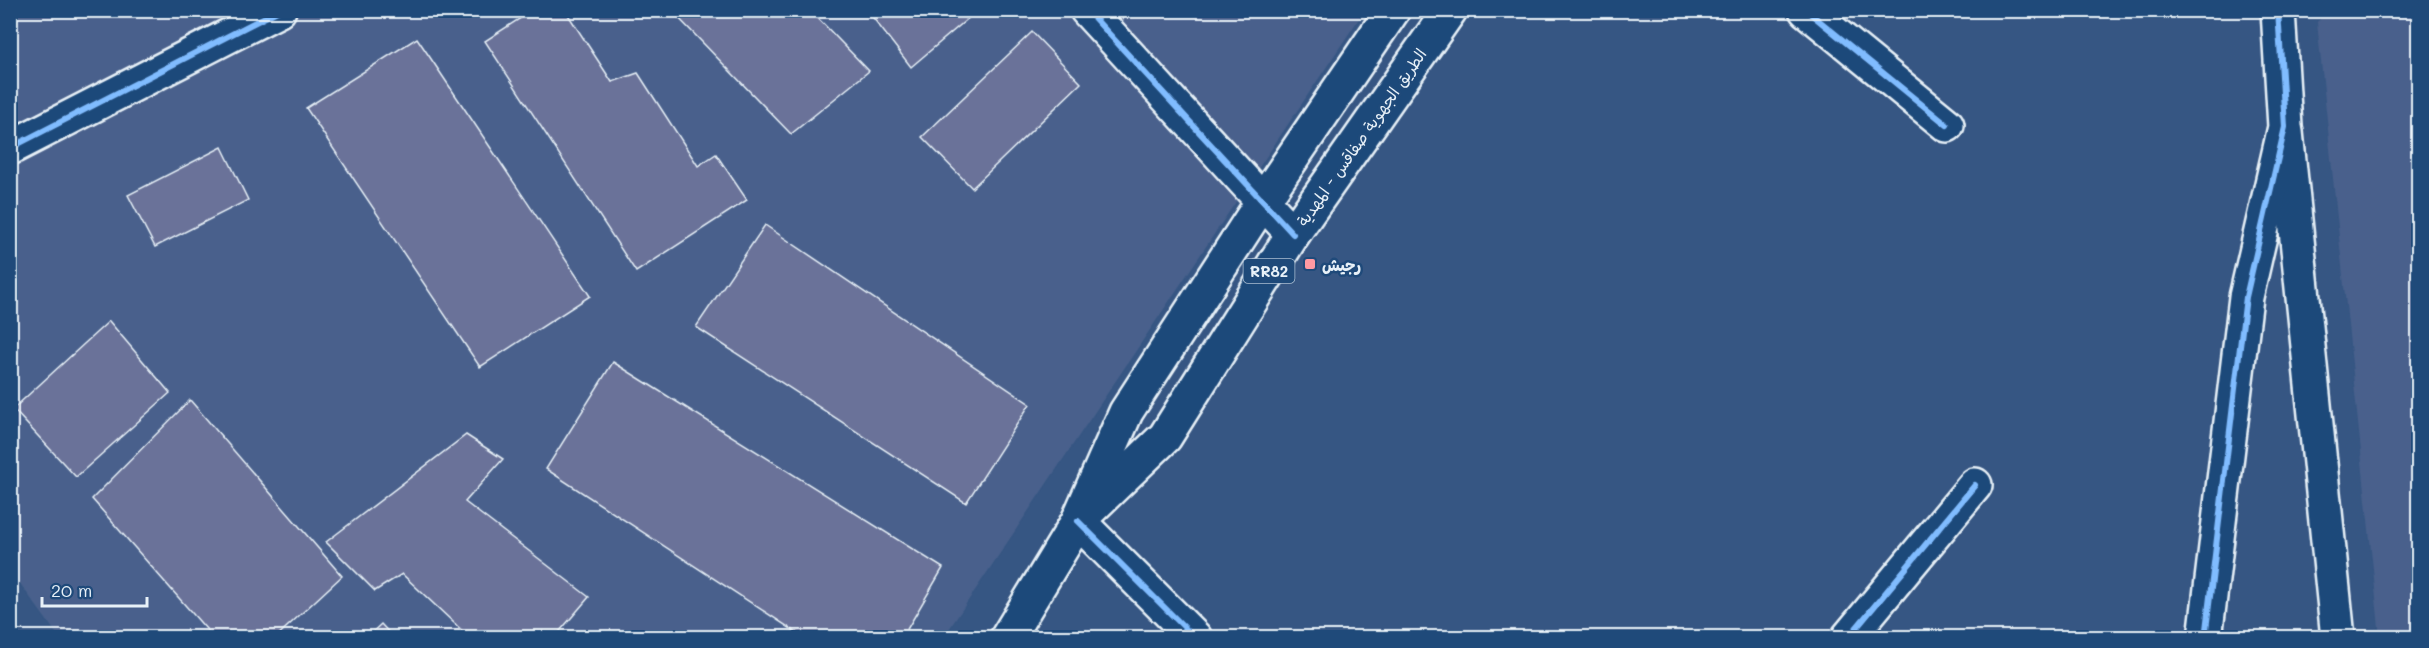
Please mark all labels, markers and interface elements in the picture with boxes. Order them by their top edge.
street label: الطريق الجهوية صفاقس - المهدية [1291,44,1431,231]
place label: رجيش [1322,254,1361,275]
marker: رجيش [1303,257,1317,271]
road number: RR82 [1244,259,1294,283]
scale bar [42,570,147,608]
text: 20 m [51,578,92,602]

